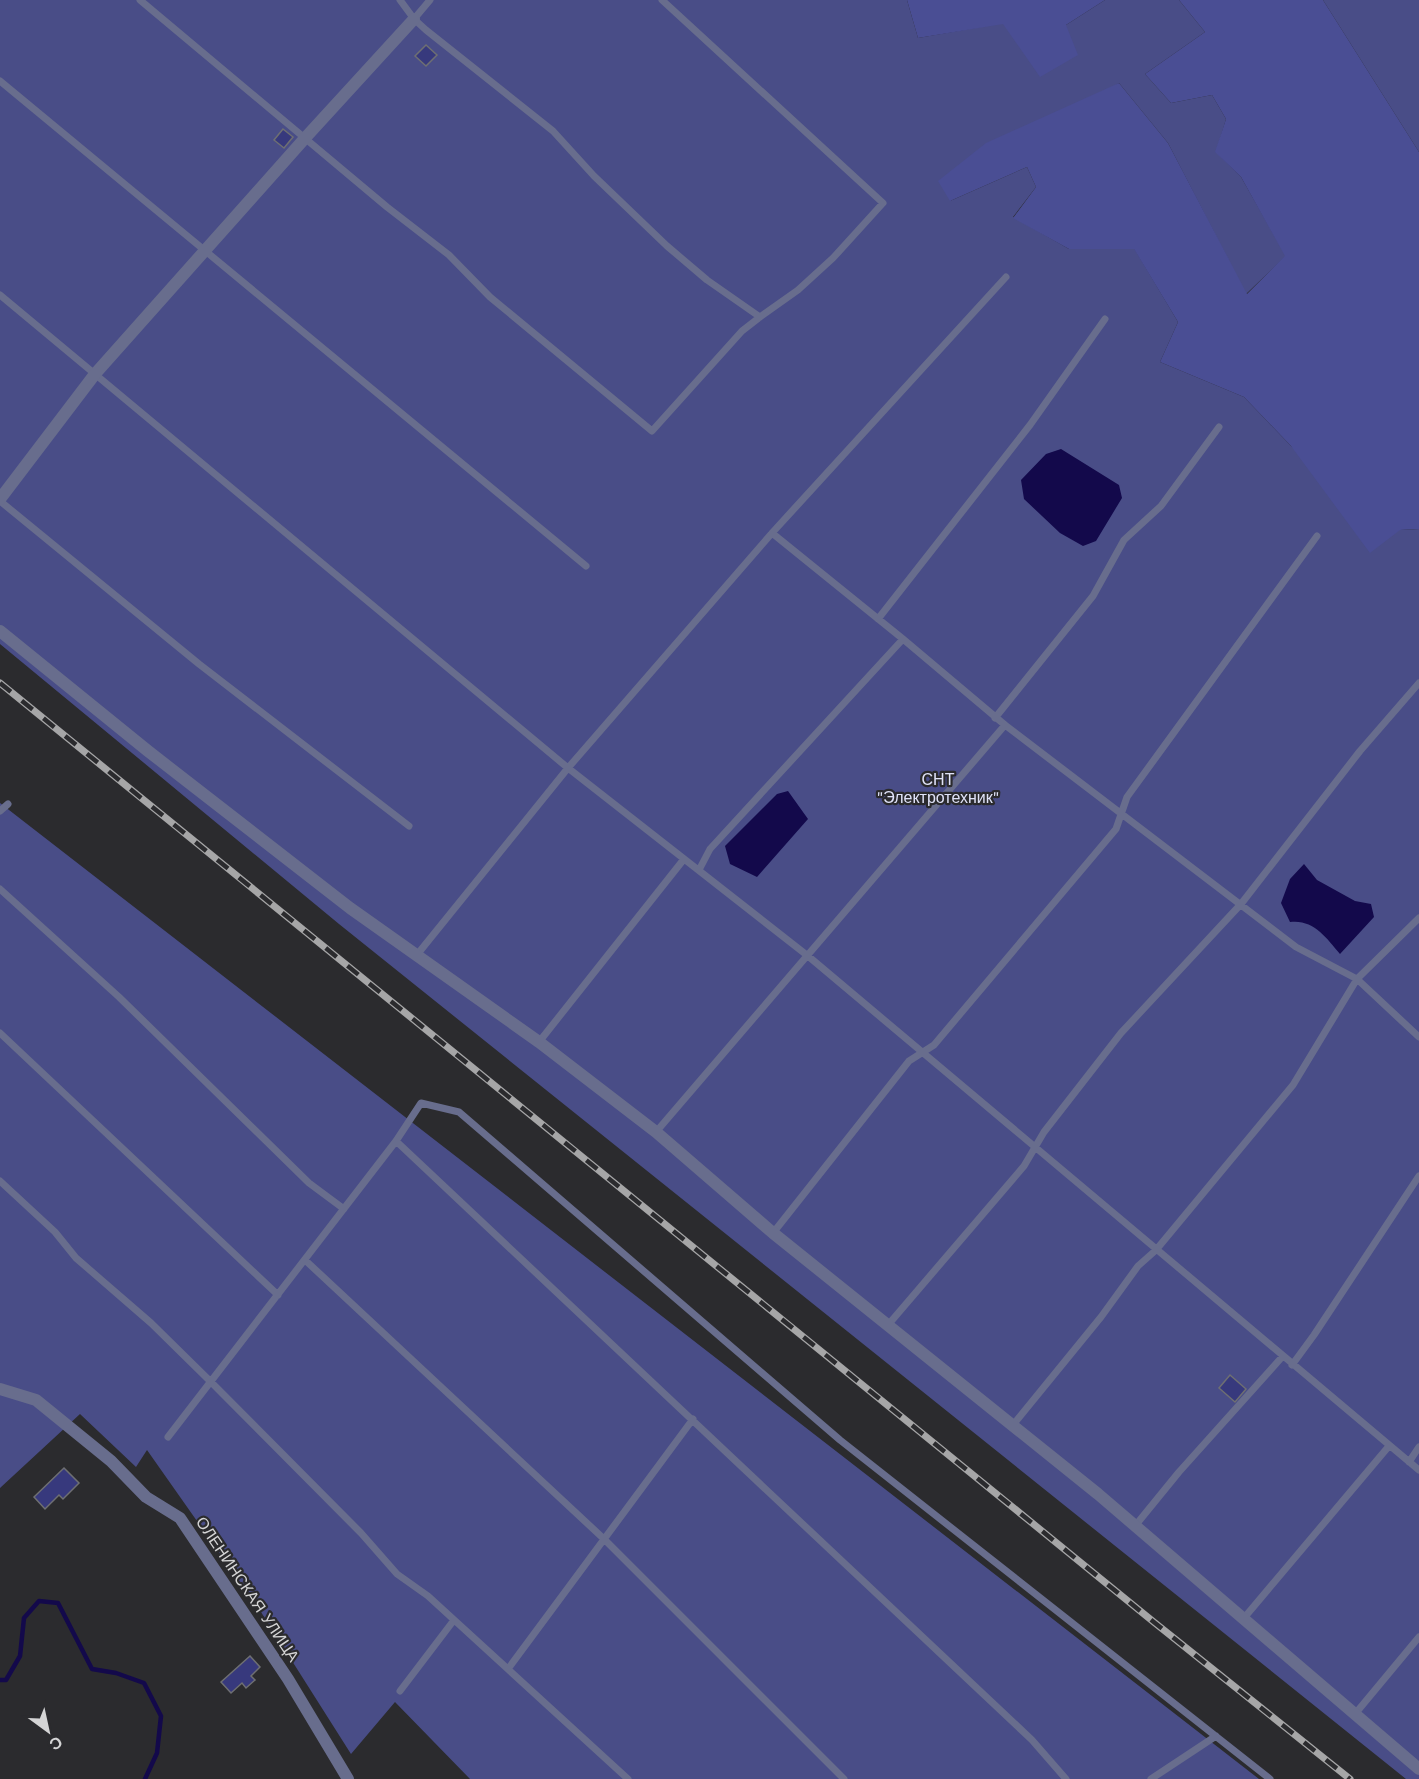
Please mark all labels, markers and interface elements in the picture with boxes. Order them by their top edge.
park label: СНТ "Электротехник" [877,770,999,807]
street label: ОЛЕНИНСКАЯ УЛИЦА [192,1513,303,1666]
north arrow [18,1701,78,1761]
text: С [46,1732,66,1755]

